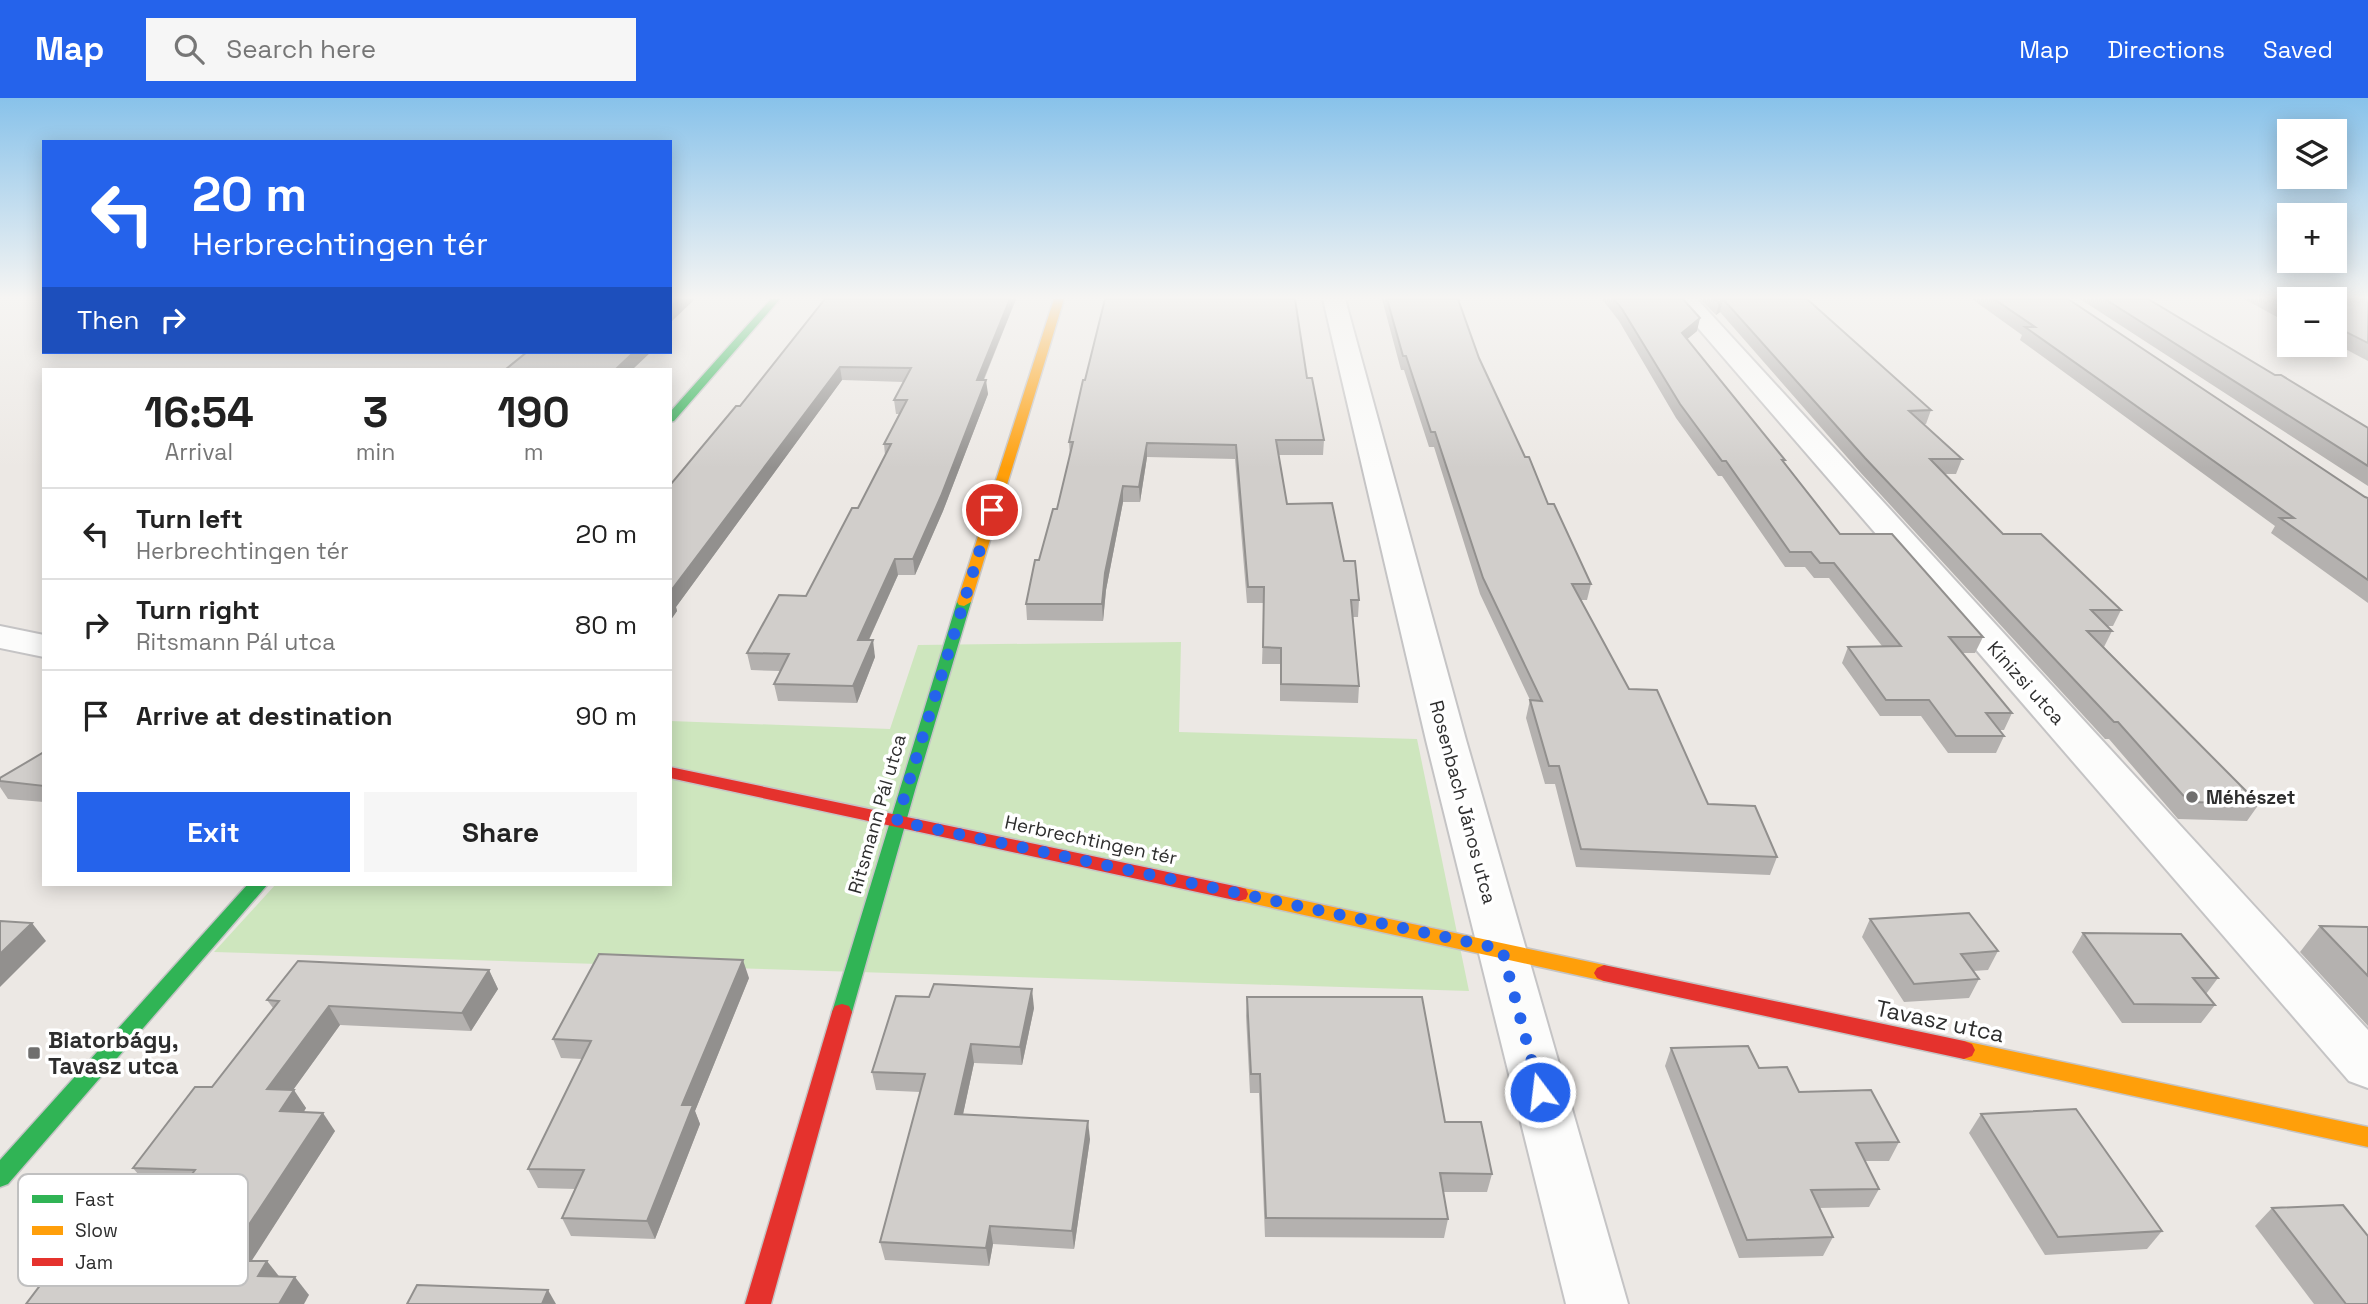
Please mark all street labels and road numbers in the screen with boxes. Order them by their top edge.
street label: Kinizsi utca [1982,636,2070,730]
street label: Rosenbach János utca [1424,697,1502,907]
street label: Ritsmann Pál utca [842,731,912,897]
street label: Herbrechtingen tér [1002,810,1180,870]
street label: Tavasz utca [1873,993,2007,1049]

